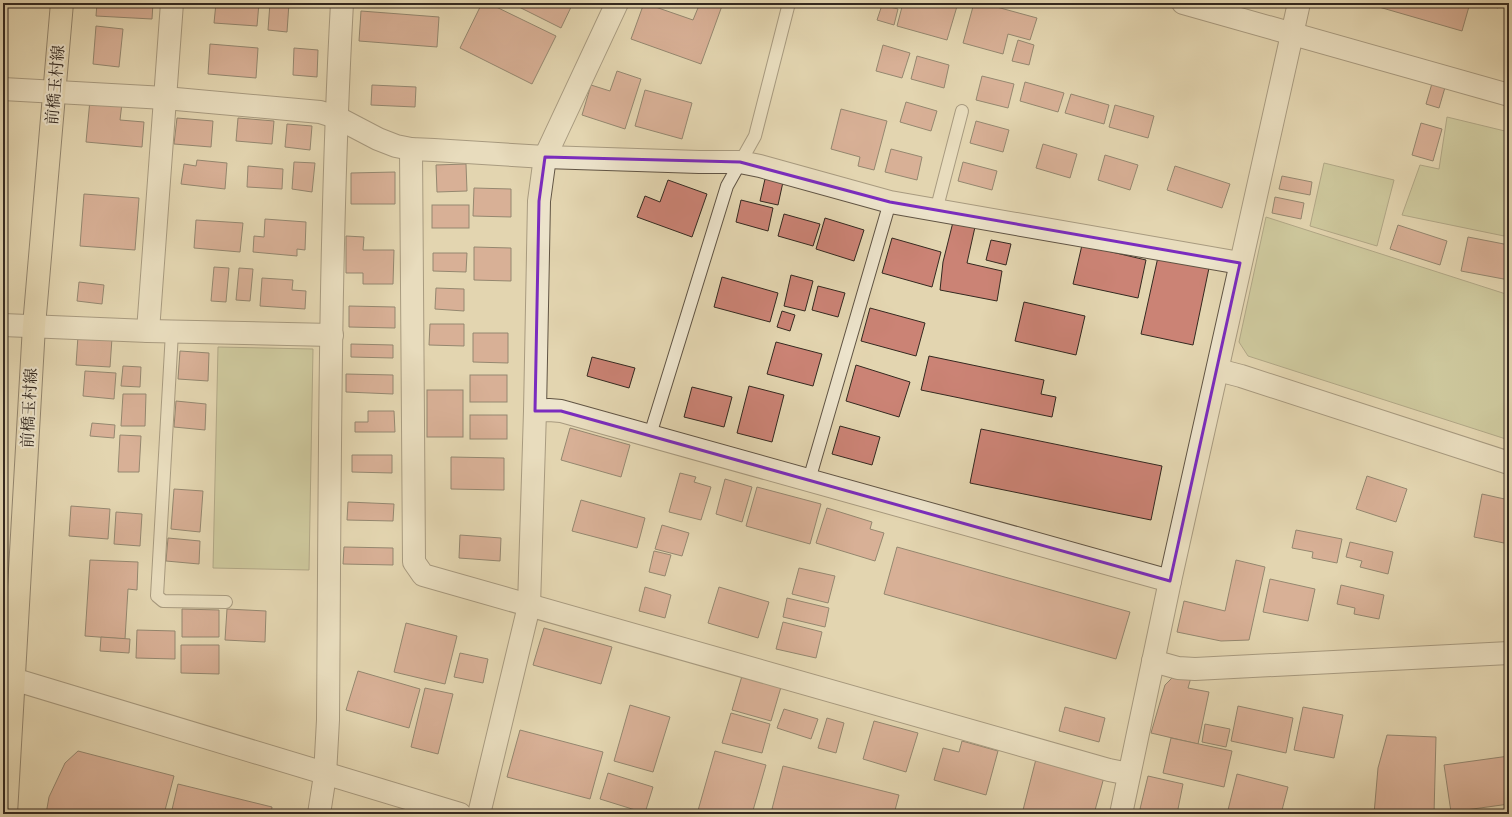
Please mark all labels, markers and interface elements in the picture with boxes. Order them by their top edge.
street label: 前橋玉村線 [42,44,68,126]
street label: 前橋玉村線 [17,368,41,448]

